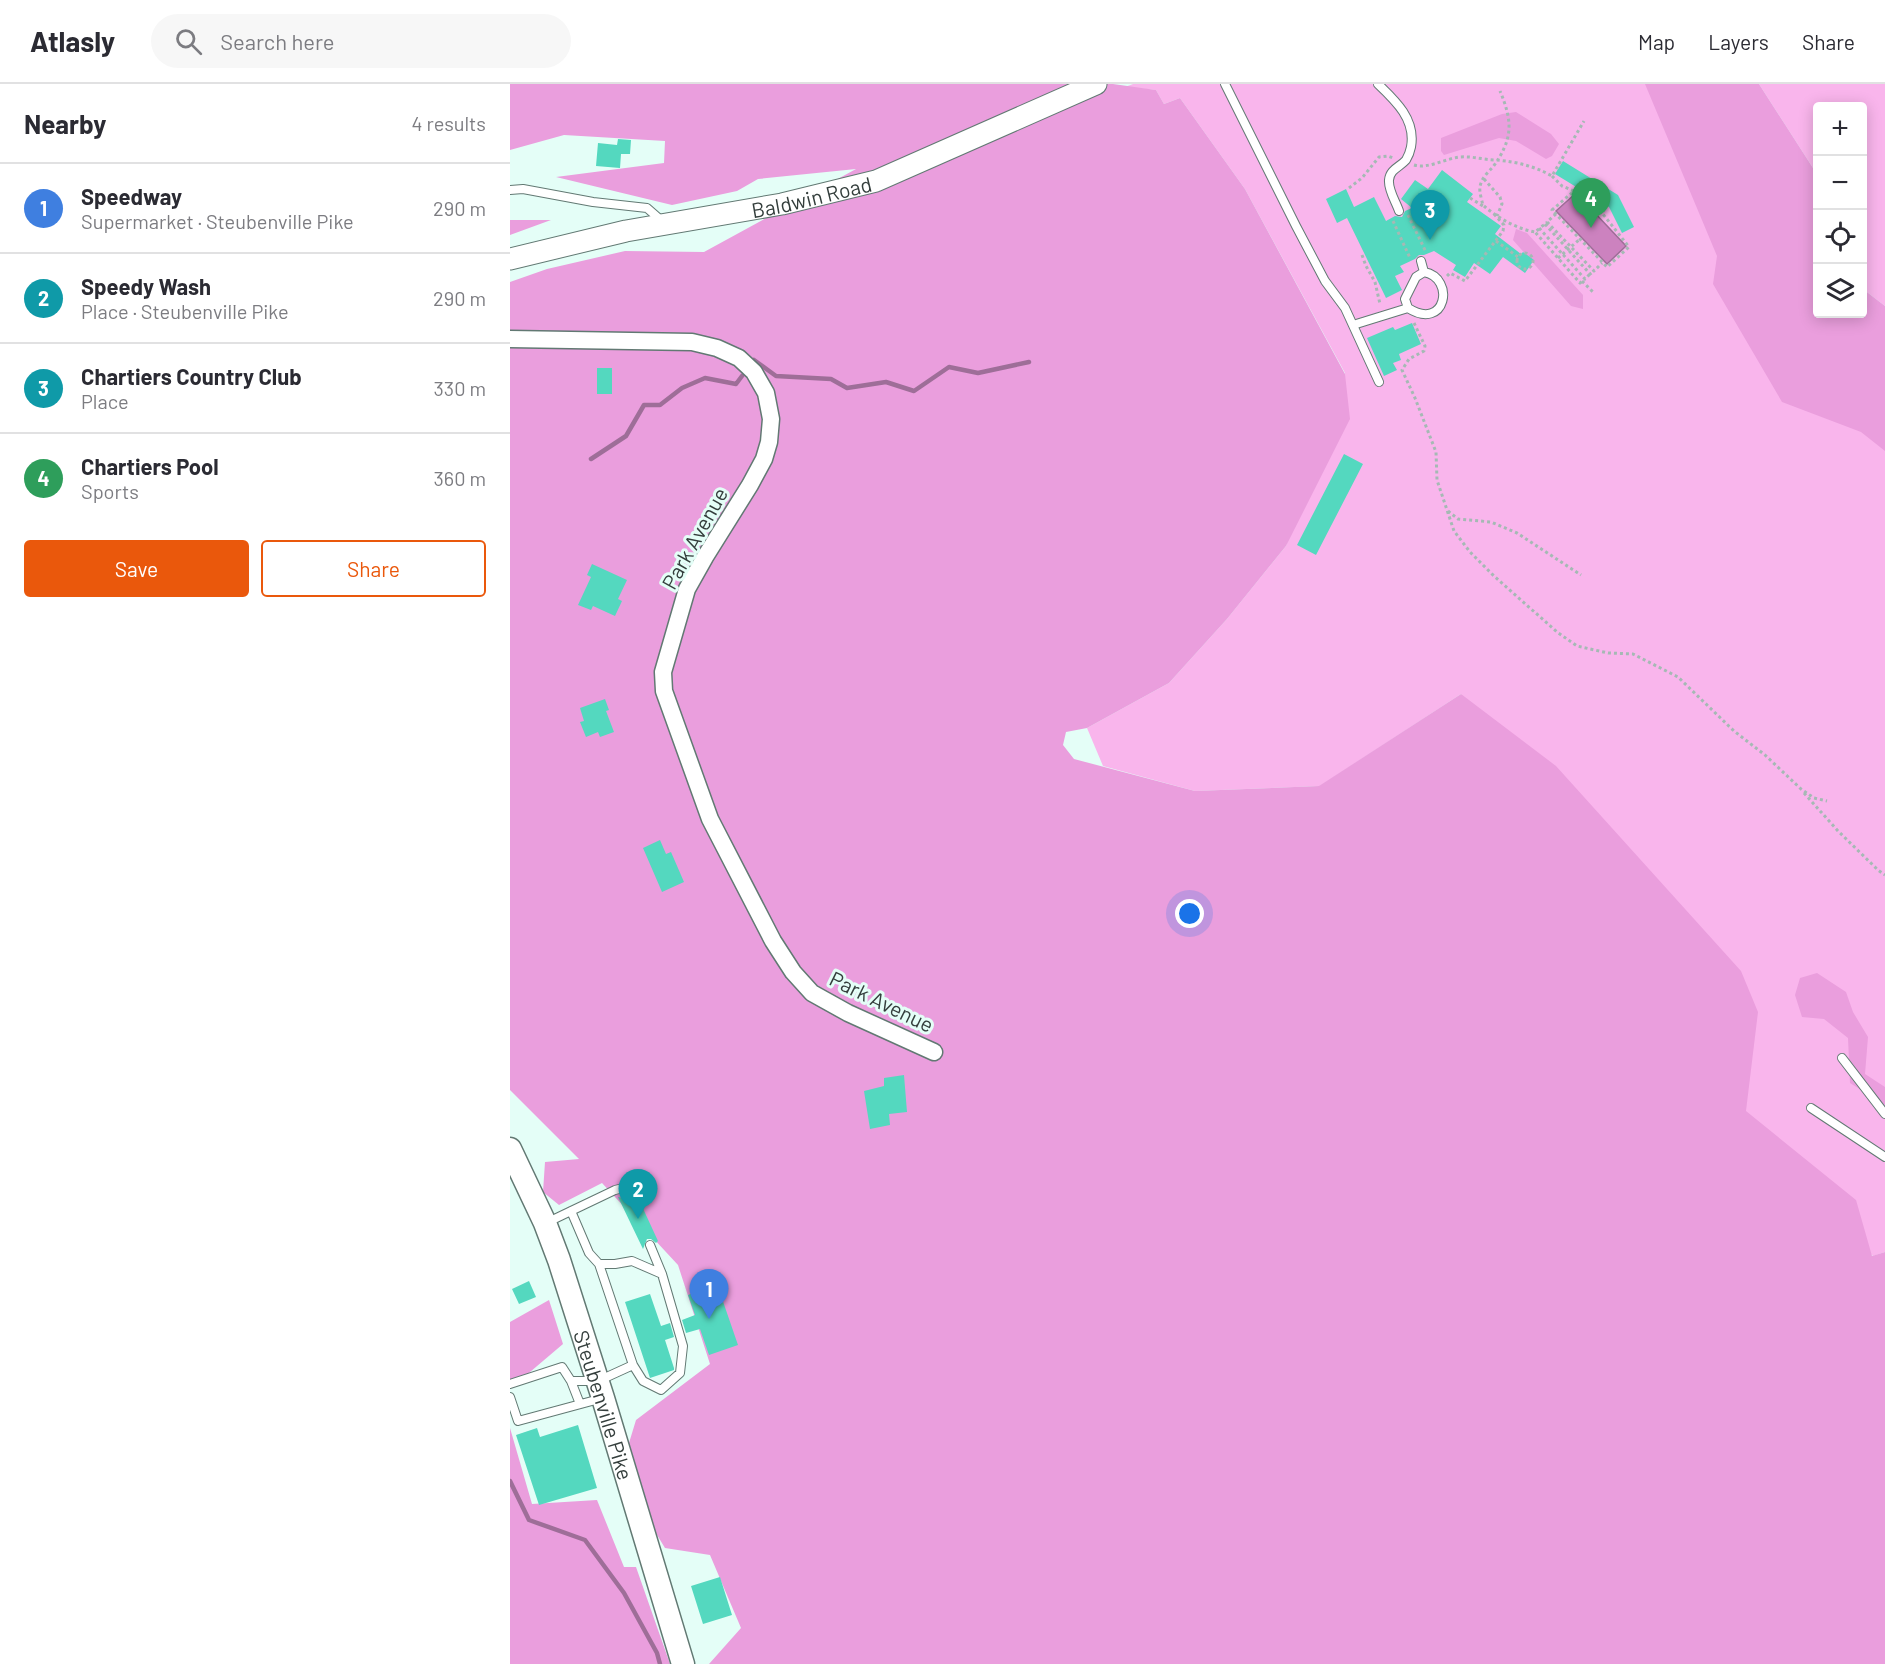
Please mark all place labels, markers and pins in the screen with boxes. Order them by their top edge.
pin: 4 [1572,178,1610,228]
pin: 3 [1410,190,1450,240]
pin: 2 [618,1170,658,1219]
pin: 1 [690,1270,728,1319]

